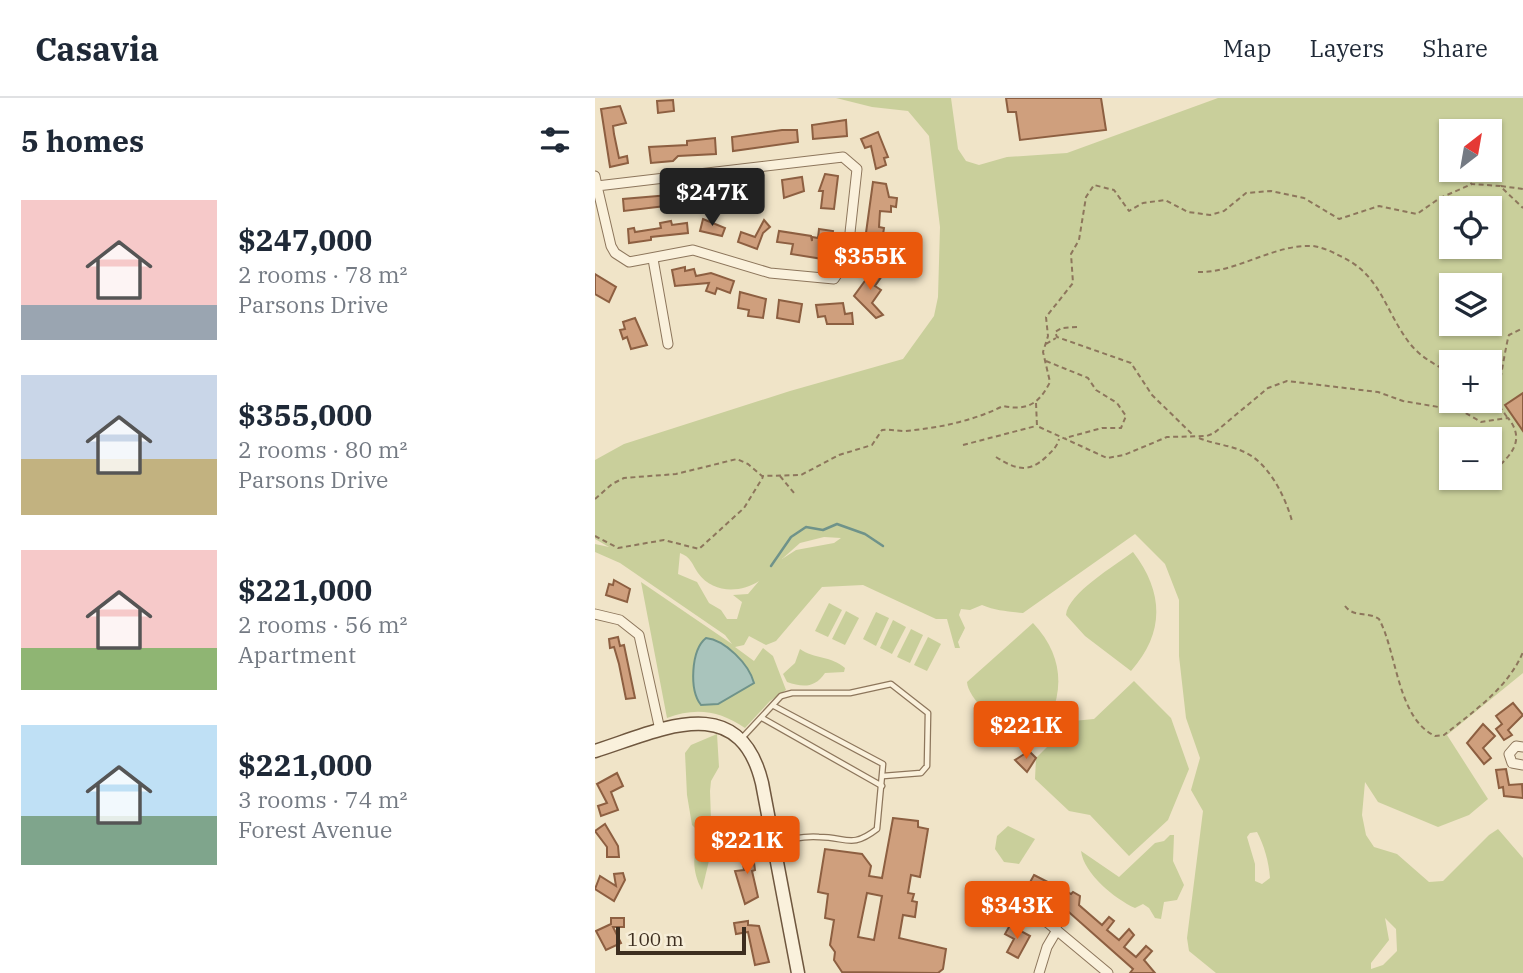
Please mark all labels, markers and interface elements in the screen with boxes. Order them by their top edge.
text: Casavia [35,27,159,70]
text: Map [1223,32,1271,64]
text: Layers [1309,32,1384,64]
text: Share [1422,32,1488,64]
north arrow [1439,119,1501,182]
map controls [1439,119,1502,490]
text: 5 homes [21,121,144,160]
icon: filters [536,121,574,159]
pin: $247K [663,169,761,228]
text: $247K [676,176,748,206]
button: locate [1439,196,1502,259]
text: $247,000 [238,220,372,259]
icon: home [77,228,161,312]
pin: $355K [821,232,919,292]
text: $355K [834,240,906,270]
text: 2 rooms · 78 m² [238,259,408,289]
button: layers [1439,273,1502,336]
text: Parsons Drive [238,289,388,319]
button: + [1439,350,1502,413]
text: $355,000 [238,395,372,434]
icon: home [77,403,161,487]
button: − [1439,427,1502,490]
text: 2 rooms · 80 m² [238,434,408,464]
text: Parsons Drive [238,464,388,494]
text: $221,000 [238,570,372,609]
icon: home [77,578,161,662]
text: 2 rooms · 56 m² [238,609,408,639]
text: Apartment [238,639,356,669]
pin: $221K [977,702,1075,761]
text: $221K [990,709,1062,739]
text: $221,000 [238,745,372,784]
icon: home [77,753,161,837]
text: 3 rooms · 74 m² [238,784,408,814]
text: Forest Avenue [238,814,392,844]
pin: $221K [698,816,796,876]
text: $221K [711,824,783,854]
pin: $343K [968,882,1066,941]
text: $343K [981,889,1053,919]
scale bar [616,924,745,956]
text: 100 m [627,927,684,951]

